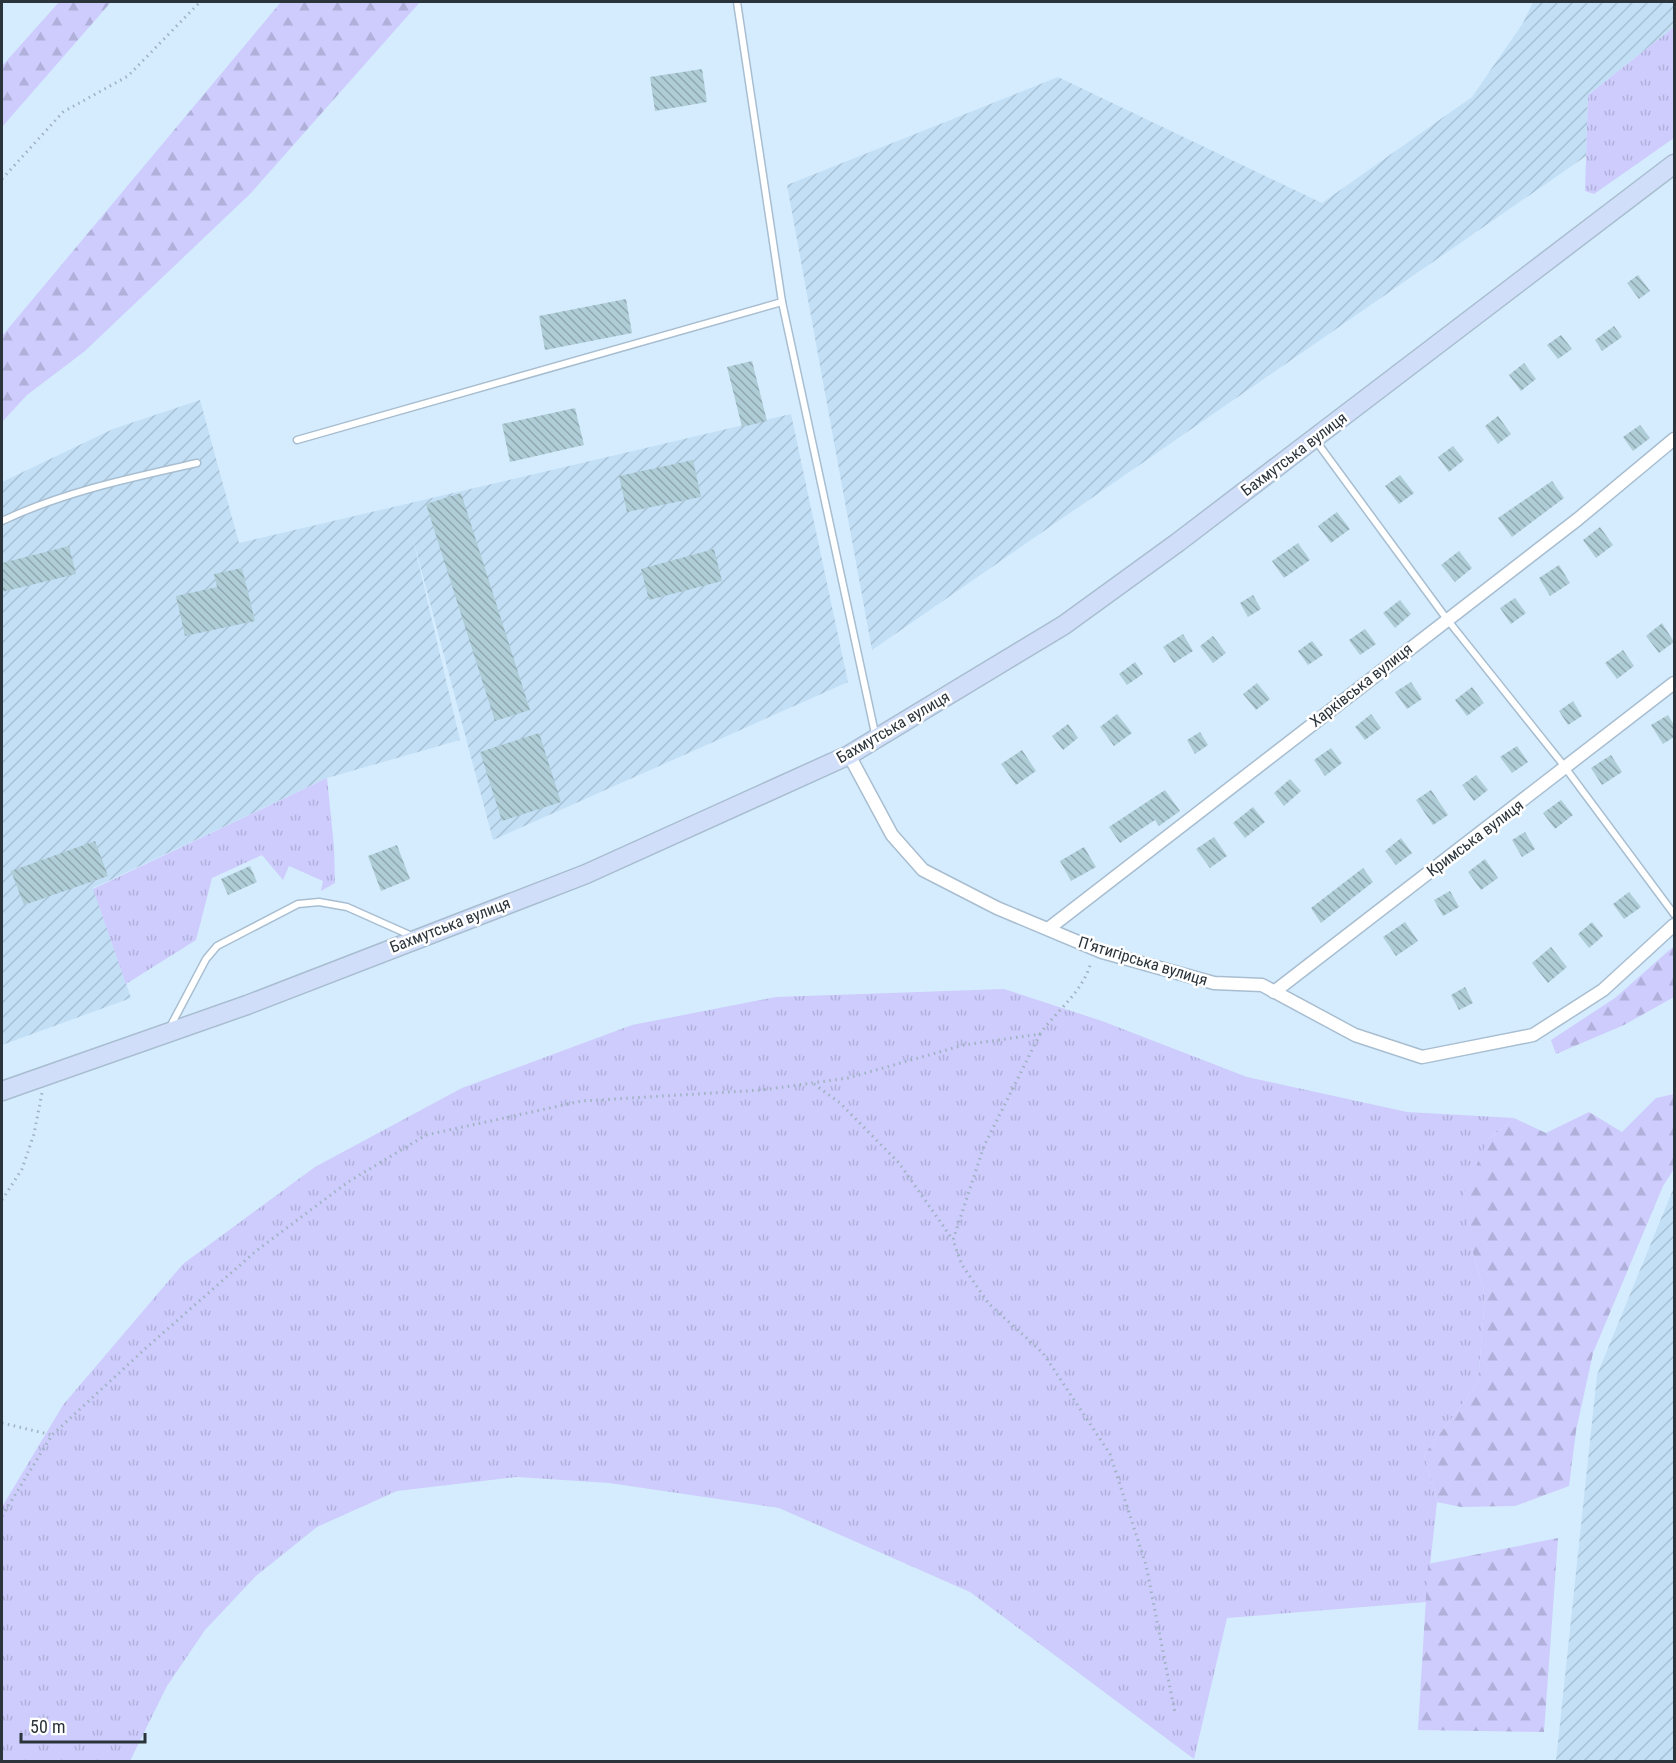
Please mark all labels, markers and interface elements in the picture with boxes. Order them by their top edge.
street label: Бахмутська вулиця [1237,408,1351,500]
street label: Харківська вулиця [1306,639,1416,731]
street label: Бахмутська вулиця [833,687,953,767]
street label: Кримська вулиця [1423,795,1527,881]
street label: Бахмутська вулиця [387,893,513,957]
street label: П’ятигірська вулиця [1076,932,1210,990]
scale bar [21,1706,146,1744]
text: 50 m [30,1716,65,1737]

